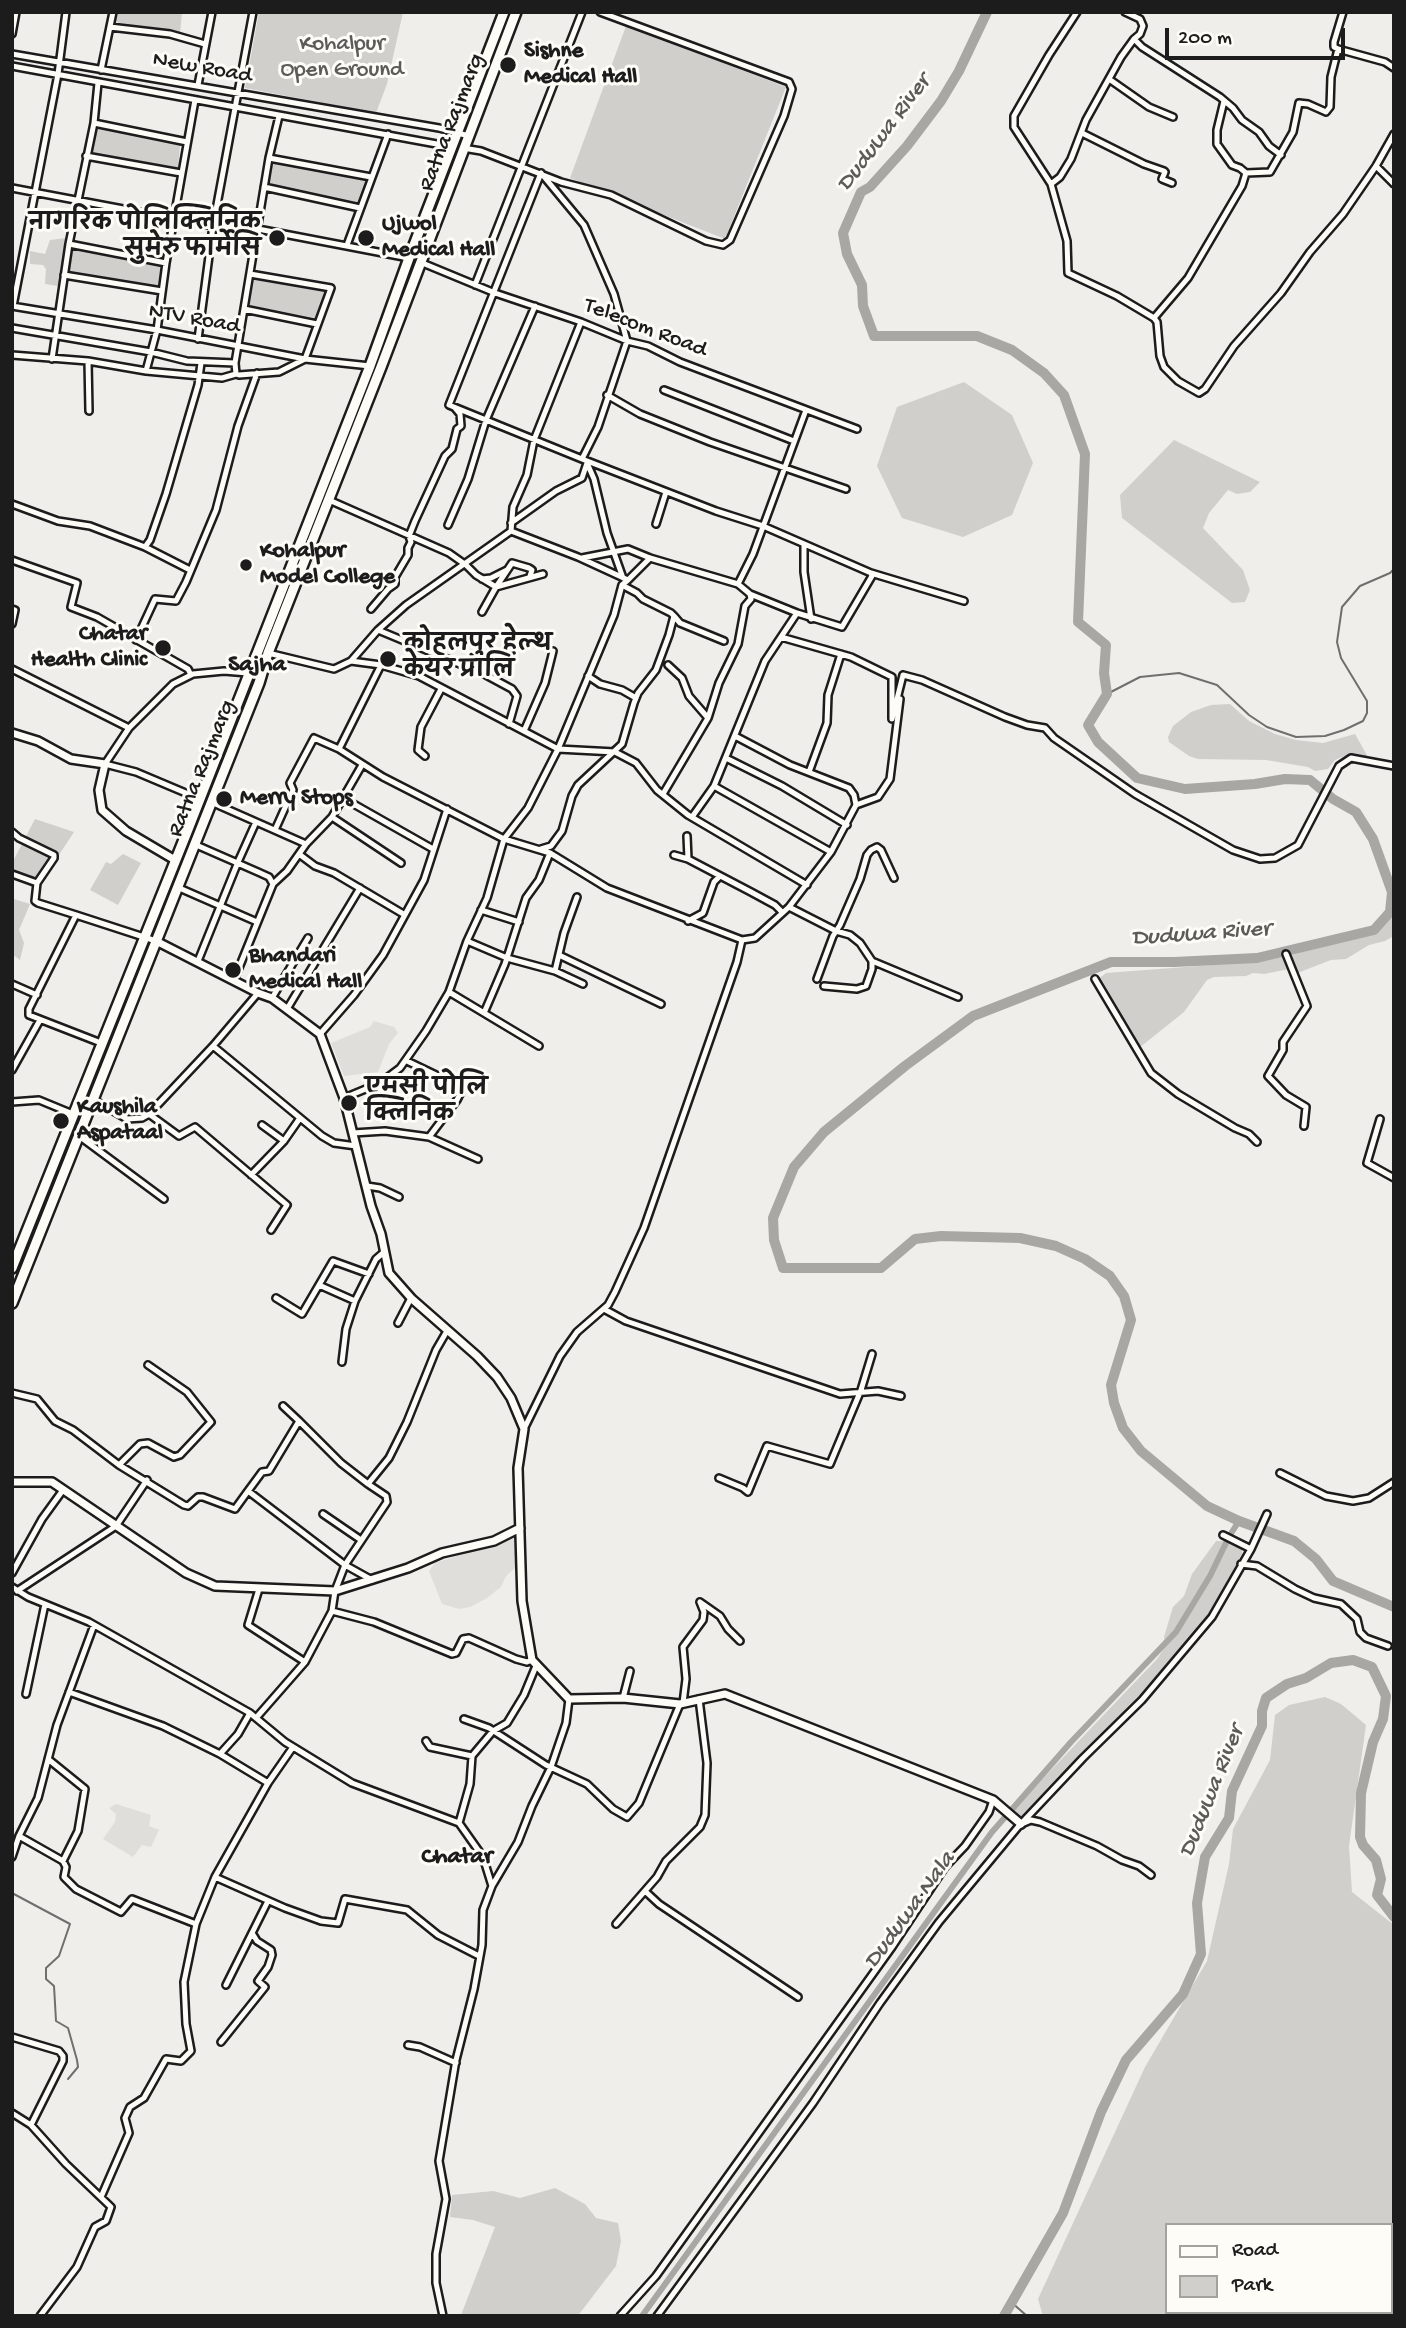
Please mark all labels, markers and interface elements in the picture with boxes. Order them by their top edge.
scale bar [1168,14,1348,58]
text: 200 m [1178,27,1232,52]
park label: Kohalpur Open Ground [280,31,404,85]
place label: Sishne Medical Hall [524,38,637,92]
street label: New Road [150,47,254,91]
street label: Ratna Rajmarg [414,50,492,196]
marker: Sishne Medical Hall [498,55,518,75]
water label: Duduwa River [832,70,938,198]
place label: नागरिक पोलिक्लिनिक सुमेरु फार्मेसि [29,211,261,265]
place label: Ujwol Medical Hall [382,211,495,265]
marker: नागरिक पोलिक्लिनिक सुमेरु फार्मेसि [267,228,287,248]
marker: Ujwol Medical Hall [356,228,376,248]
street label: Telecom Road [580,293,710,365]
street label: NTV Road [146,298,242,342]
place label: Kohalpur Model College [260,538,395,592]
marker: Kohalpur Model College [238,557,254,573]
place label: Chatar Health Clinic [31,621,147,675]
place label: कोहलपुर हेल्थ केयर प्रालि [404,632,552,686]
marker: Chatar Health Clinic [153,638,173,658]
marker: कोहलपुर हेल्थ केयर प्रालि [378,649,398,669]
district label: Sajha [228,652,286,680]
street label: Ratna Rajmarg [163,697,243,841]
place label: Merry Stops [240,785,353,813]
marker: Merry Stops [214,789,234,809]
water label: Duduwa River [1131,916,1271,954]
place label: Bhandari Medical Hall [249,943,362,997]
marker: Bhandari Medical Hall [223,960,243,980]
place label: एमसी पोलि क्लिनिक [365,1076,487,1130]
marker: एमसी पोलि क्लिनिक [339,1093,359,1113]
place label: Kaushila Aspataal [77,1094,163,1148]
marker: Kaushila Aspataal [51,1111,71,1131]
water label: Duduwa River [1174,1722,1252,1862]
district label: Chatar [422,1844,492,1872]
water label: Duduwa Nala [859,1847,963,1975]
legend [1164,2223,1392,2314]
text: Road [1232,2239,1278,2264]
text: Park [1232,2274,1272,2299]

